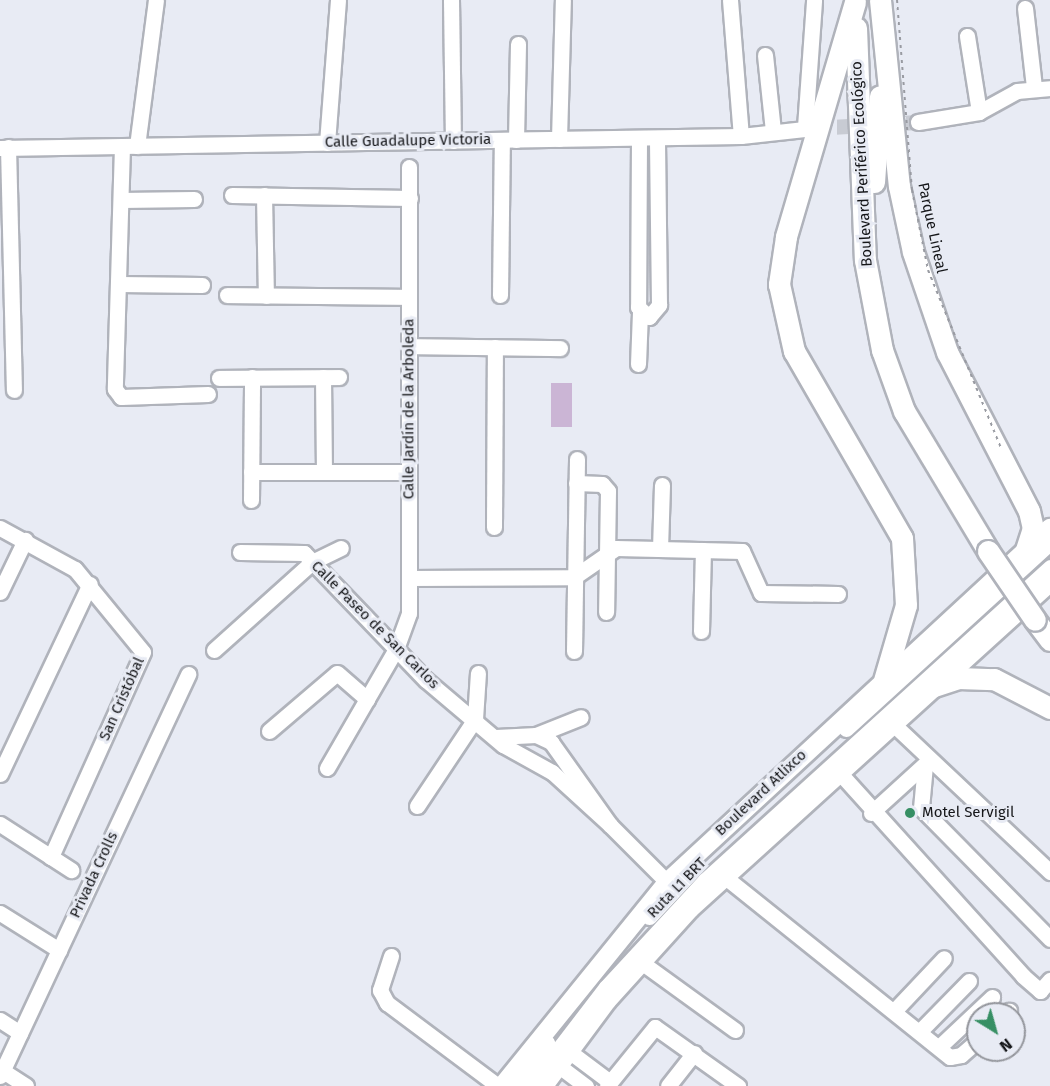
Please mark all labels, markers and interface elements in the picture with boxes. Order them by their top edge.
street label: Boulevard Periférico Ecológico [848,61,876,267]
street label: Calle Guadalupe Victoria [325,131,491,151]
street label: Parque Lineal [914,181,950,275]
street label: Calle Jardín de la Arboleda [400,319,418,499]
street label: Calle Paseo de San Carlos [307,557,443,693]
street label: San Cristóbal [96,654,148,744]
street label: Boulevard Atlixco [712,746,810,840]
place label: Motel Servigil [922,804,1014,822]
marker: Motel Servigil [903,806,917,820]
street label: Privada Crolls [66,829,122,921]
street label: Ruta L1 BRT [644,854,710,922]
north arrow [966,1002,1026,1062]
text: N [996,1034,1016,1056]

